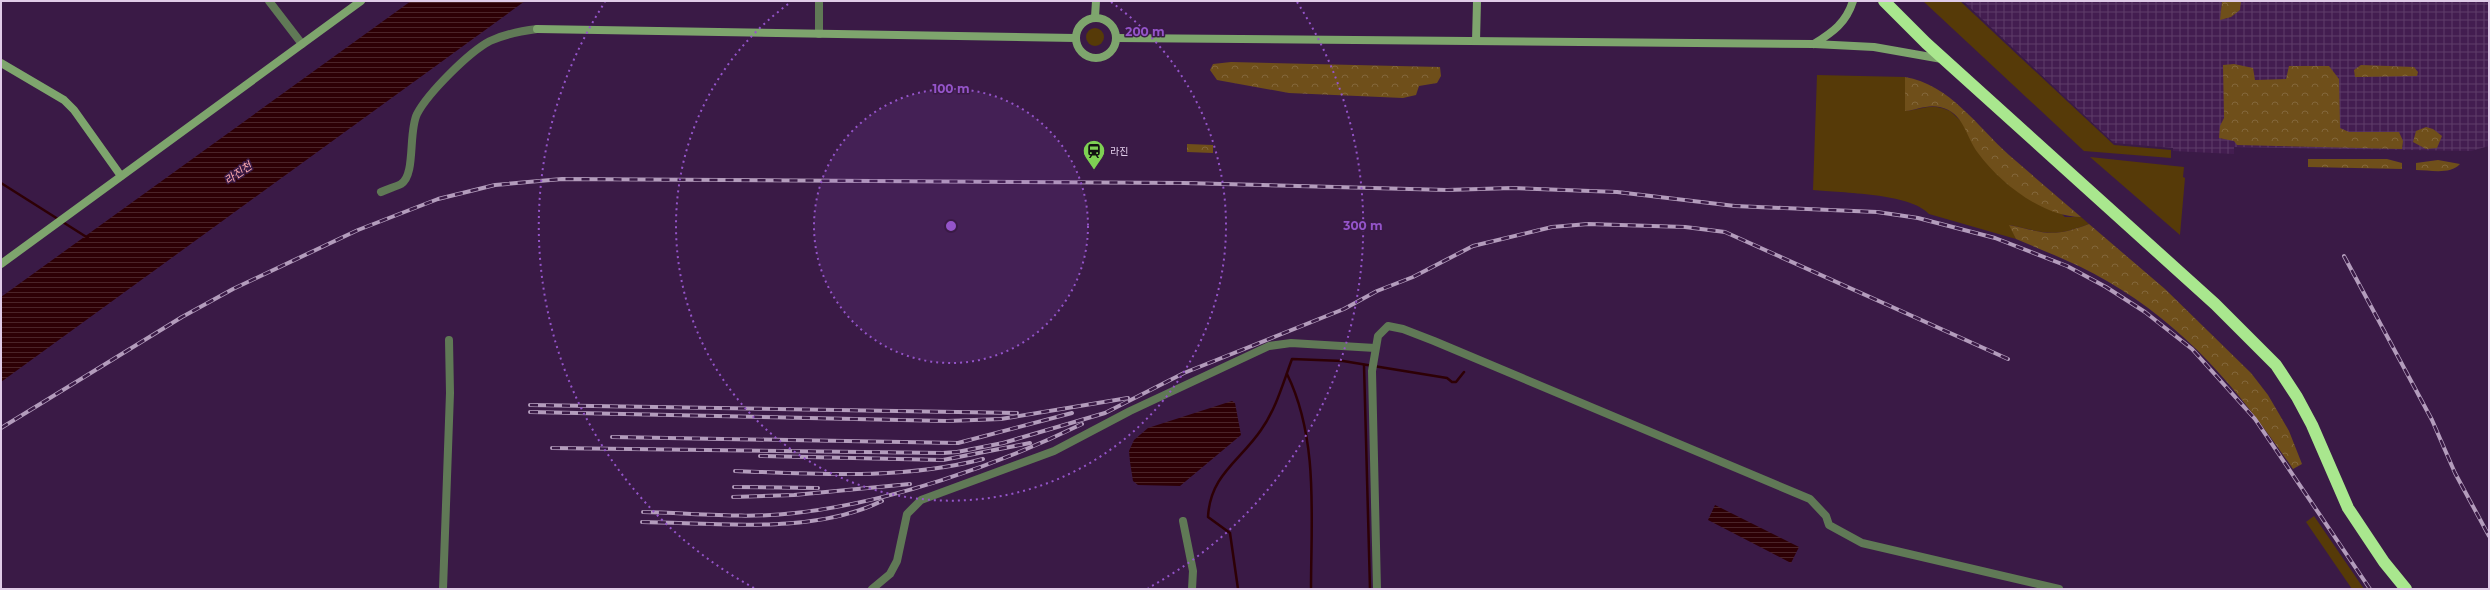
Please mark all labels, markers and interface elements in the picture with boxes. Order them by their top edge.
text: 200 m [1125,24,1165,39]
text: 100 m [933,81,969,96]
station icon: 라진 [1081,138,1107,171]
place label: 라진 [1110,145,1128,158]
water label: 라진천 [222,157,256,187]
text: 300 m [1342,218,1383,233]
centre of rings [944,219,958,233]

